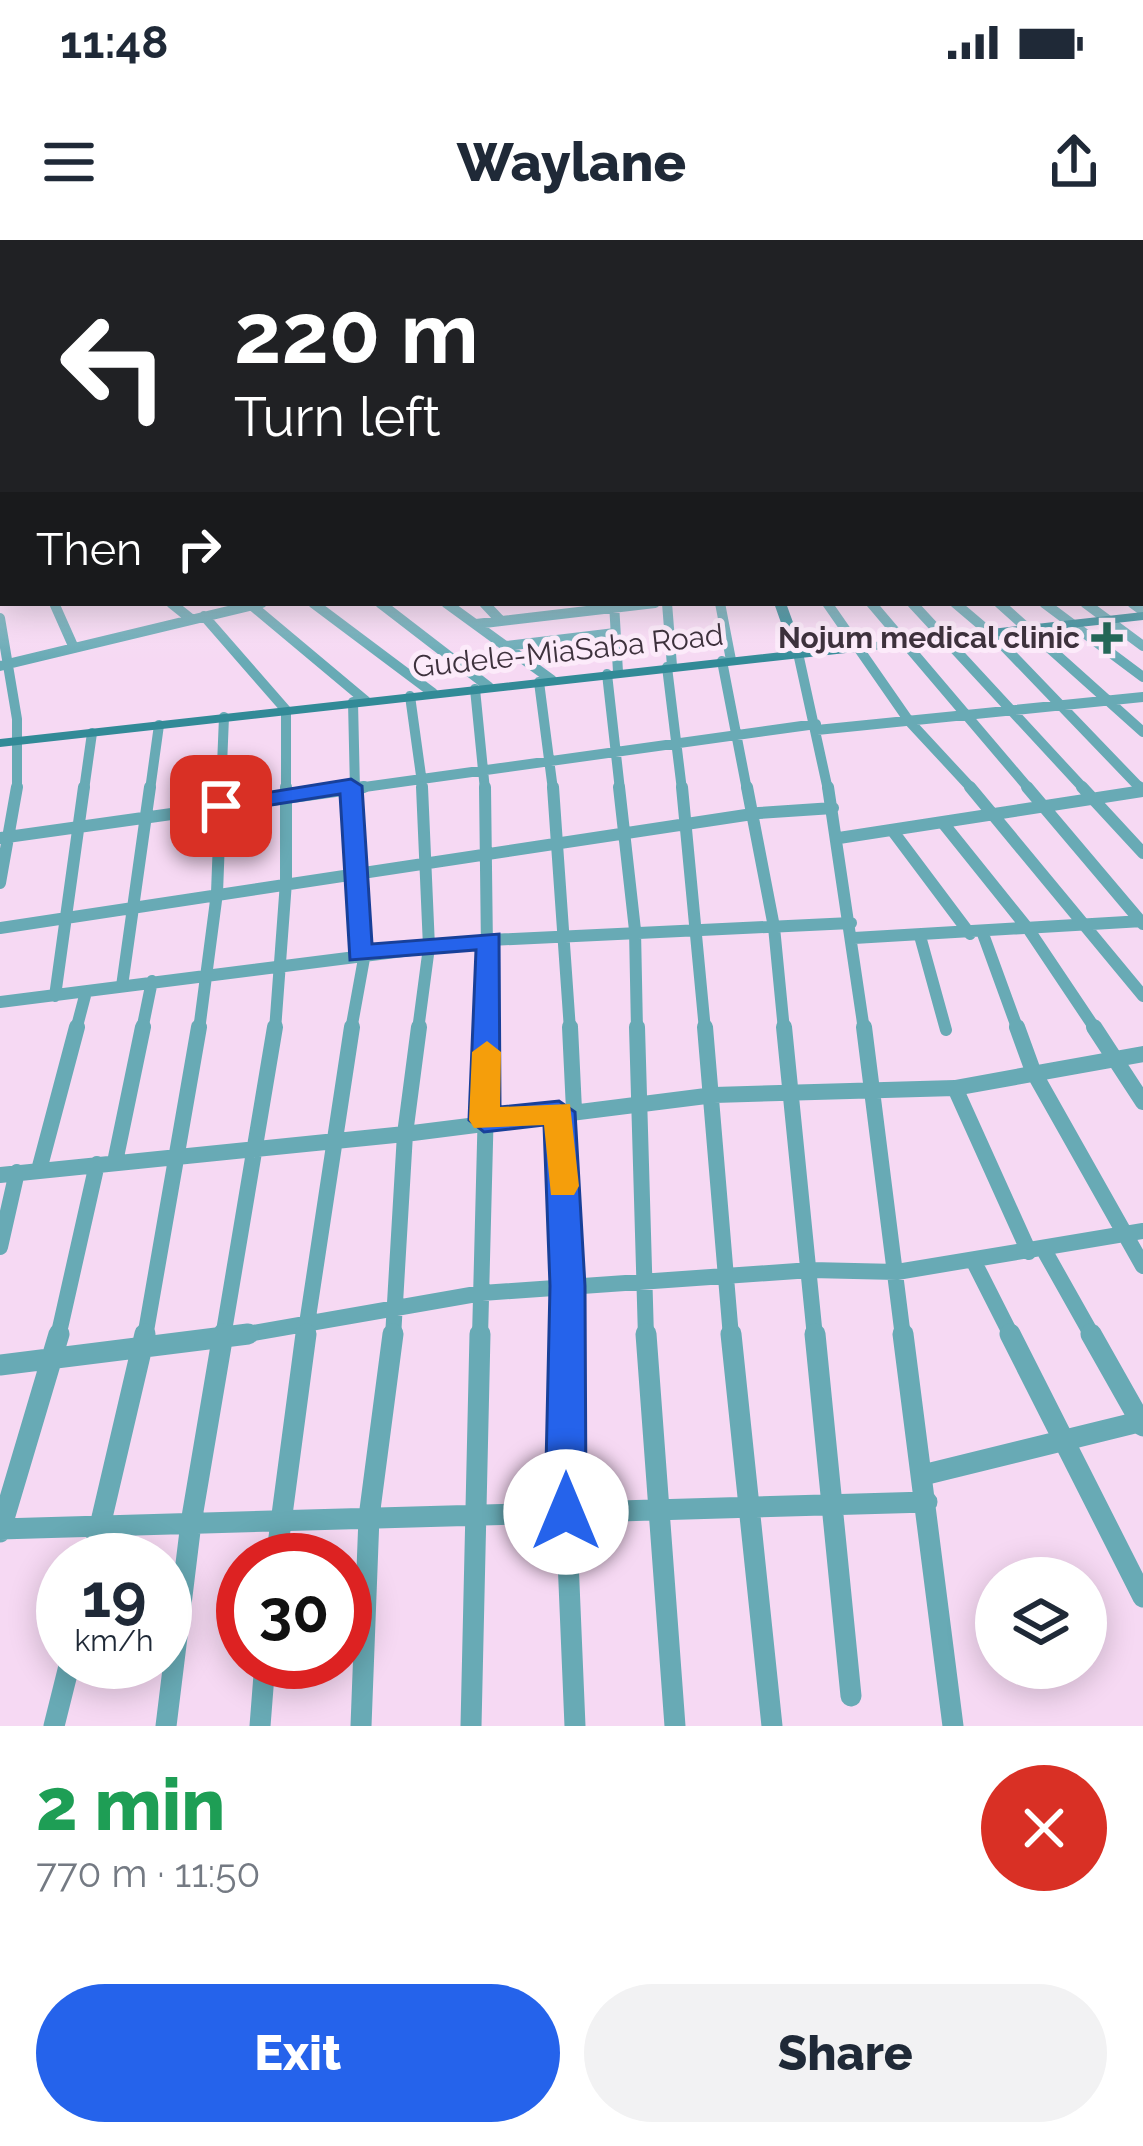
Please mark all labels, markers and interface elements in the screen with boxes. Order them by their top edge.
text: 11:48 [60,16,168,69]
icon: menu [36,129,102,195]
icon: share [1041,129,1107,195]
text: Waylane [457,130,686,194]
text: 220 m [234,284,479,383]
icon: left [36,288,192,444]
text: Turn left [234,385,441,449]
icon: right [166,516,232,582]
text: Then [36,523,142,576]
street label: Gudele-MiaSaba Road [411,617,725,684]
place label: Nojum medical clinic [778,620,1080,655]
marker: Nojum medical clinic [1091,622,1123,654]
pin [170,755,272,857]
icon: arrive [188,773,254,839]
position arrow [503,1449,629,1575]
speed limit sign: 30 [216,1533,372,1689]
map controls [975,1557,1107,1689]
button: layers [975,1557,1107,1689]
text: 19 [82,1561,146,1631]
text: km/h [74,1623,154,1658]
text: 2 min [36,1762,225,1847]
button: close [981,1765,1107,1891]
text: 770 m · 11:50 [36,1850,260,1896]
button: Exit [36,1984,560,2122]
button: Share [584,1984,1107,2122]

